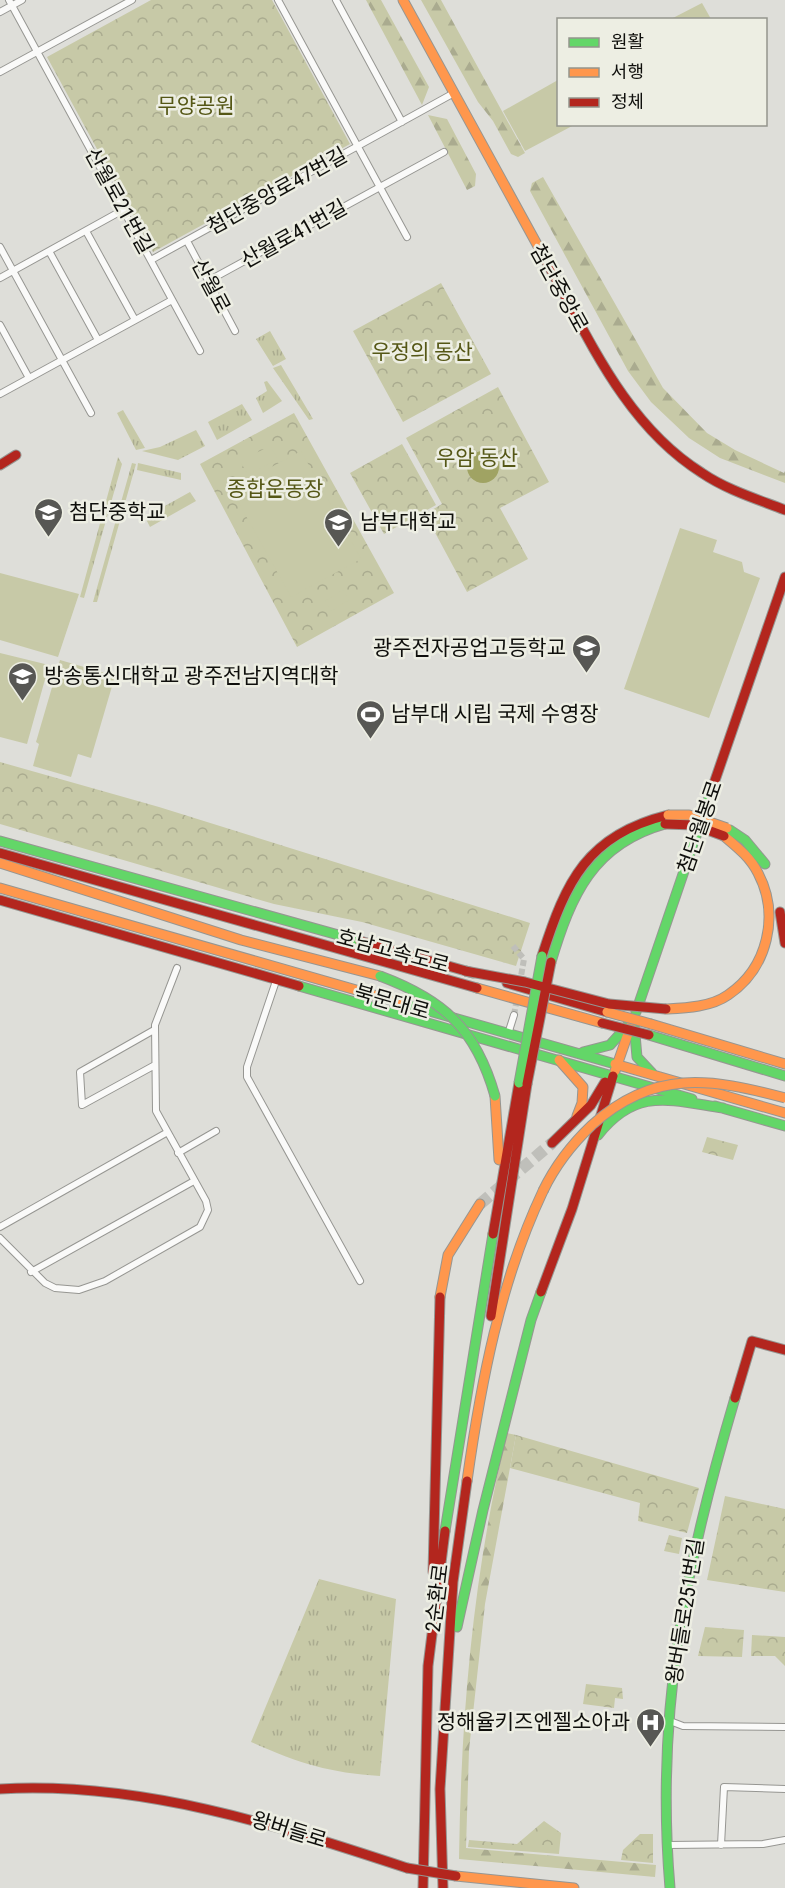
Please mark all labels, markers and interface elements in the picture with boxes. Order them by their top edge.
legend [557,18,767,126]
text: 원활 [611,31,644,52]
text: 서행 [611,61,644,82]
text: 정체 [611,91,644,112]
park label: 무양공원 [157,94,235,118]
street label: 첨단중앙로47번길 [203,143,351,239]
street label: 산월로21번길 [80,144,158,258]
street label: 산월로41번길 [237,195,351,273]
street label: 첨단중앙로 [525,240,593,336]
street label: 산월로 [187,255,235,317]
park label: 우정의 동산 [371,340,473,364]
park label: 우암 동산 [436,446,518,470]
park label: 종합운동장 [227,477,323,501]
school or university icon: 첨단중학교 [32,496,64,538]
place label: 첨단중학교 [69,500,166,524]
school or university icon: 남부대학교 [323,506,355,548]
place label: 남부대학교 [360,510,457,534]
school or university icon: 광주전자공업고등학교 [571,632,603,674]
place label: 광주전자공업고등학교 [373,636,566,660]
school or university icon: 방송통신대학교 광주전남지역대학 [7,660,39,702]
place label: 방송통신대학교 광주전남지역대학 [44,664,339,688]
sports icon: 남부대 시립 국제 수영장 [354,698,386,740]
place label: 남부대 시립 국제 수영장 [391,702,599,726]
street label: 첨단월봉로 [673,777,727,877]
street label: 호남고속도로 [334,924,452,978]
street label: 북문대로 [352,980,432,1024]
street label: 왕버들로251번길 [662,1537,708,1685]
street label: 2순환로 [421,1563,453,1633]
hospital icon: 정해율키즈엔젤소아과 [635,1706,667,1748]
place label: 정해율키즈엔젤소아과 [437,1710,630,1734]
street label: 왕버들로 [249,1807,329,1853]

